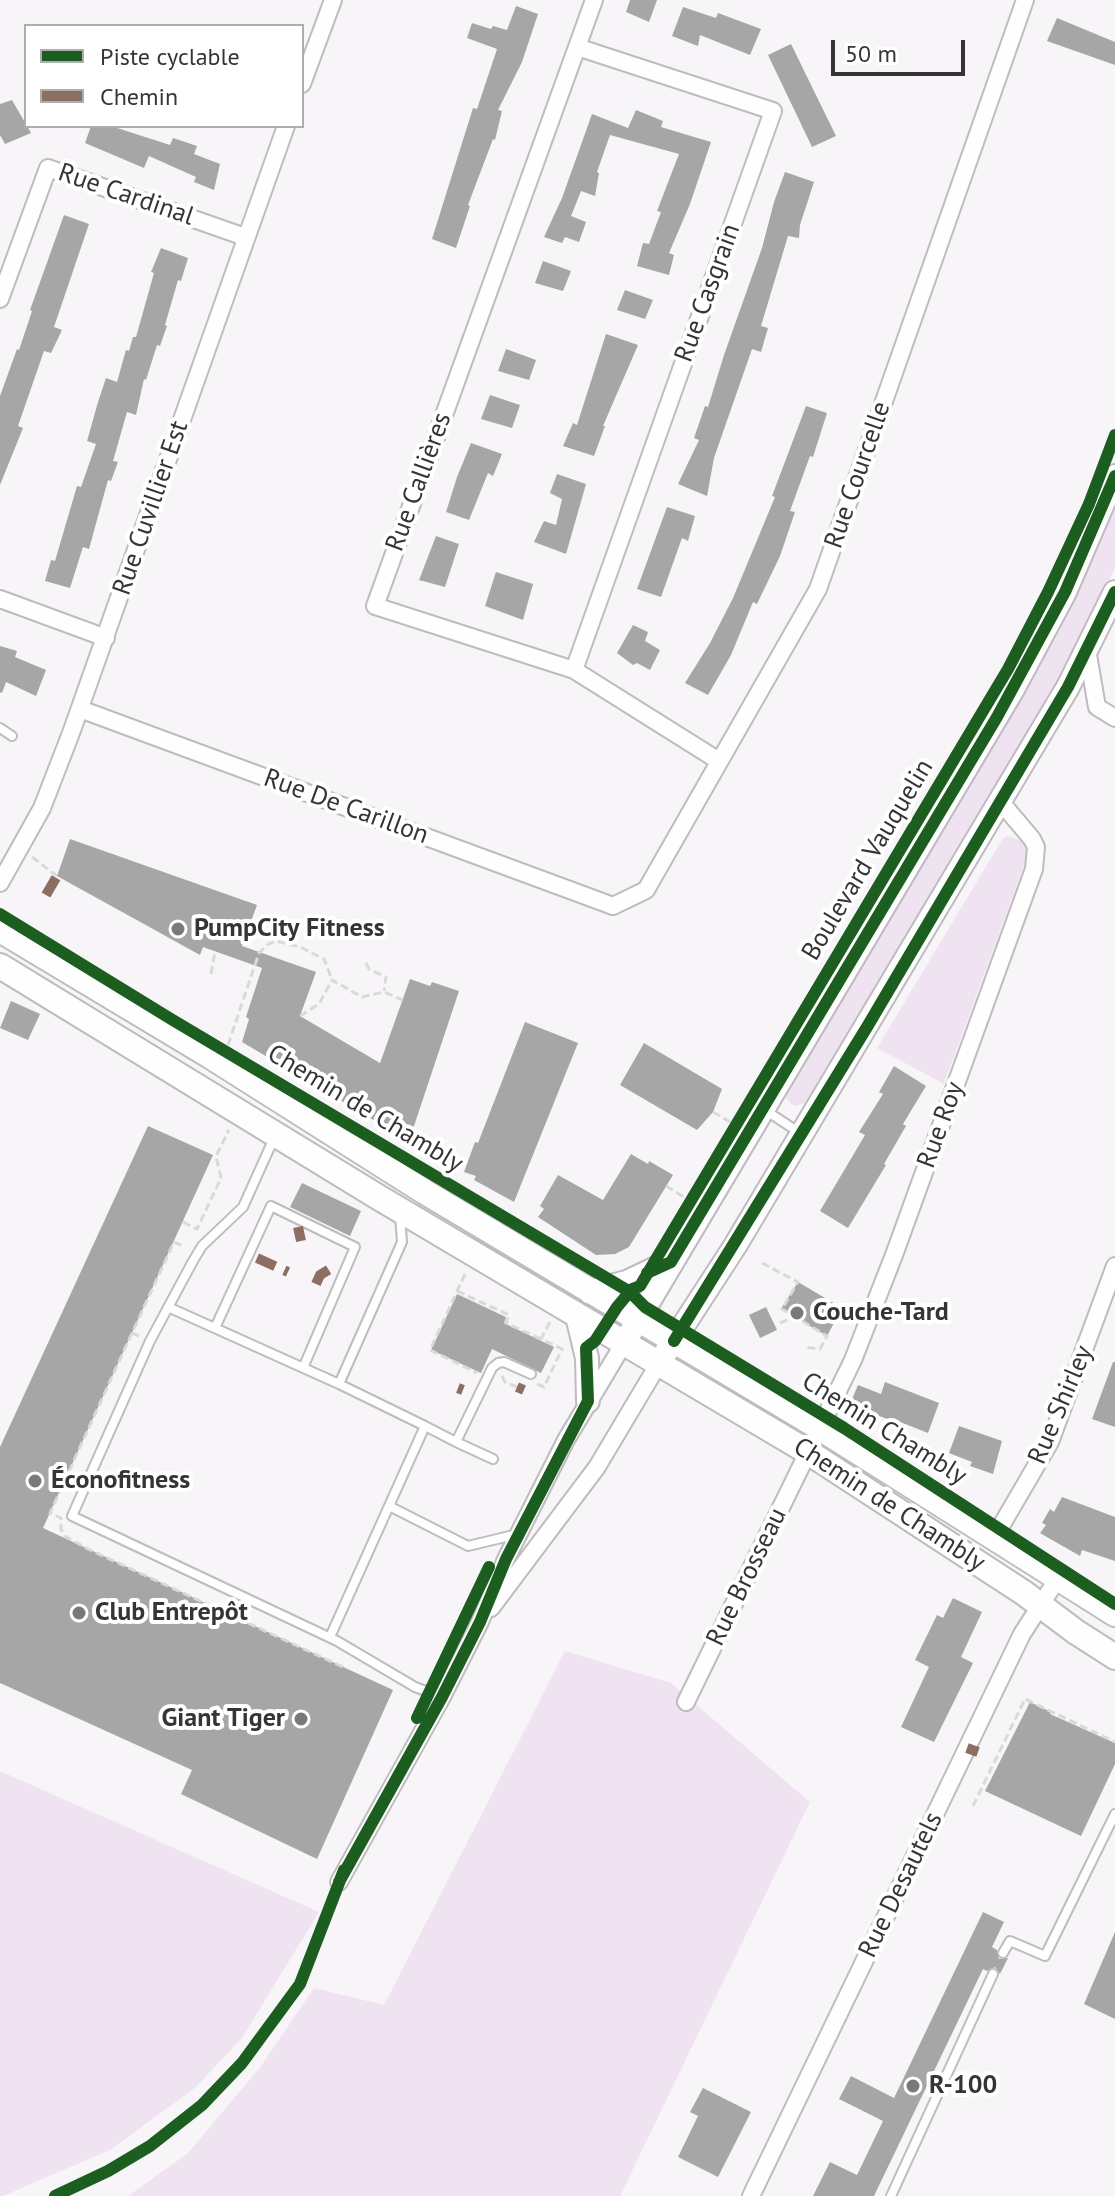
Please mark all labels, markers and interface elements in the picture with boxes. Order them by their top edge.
legend [24,24,304,128]
scale bar [835,24,969,74]
text: 50 m [845,38,897,69]
text: Piste cyclable [100,41,240,72]
text: Chemin [100,81,178,112]
street label: Rue Cardinal [54,157,198,233]
street label: Rue Casgrain [669,220,747,366]
street label: Rue Courcelle [818,398,898,552]
street label: Rue Callières [380,409,458,555]
street label: Rue Cuvillier Est [107,417,195,599]
street label: Boulevard Vauquelin [796,754,940,966]
street label: Rue De Carillon [259,763,433,851]
place label: PumpCity Fitness [194,913,385,945]
marker: PumpCity Fitness [169,920,187,938]
street label: Chemin de Chambly [262,1038,468,1180]
street label: Rue Roy [911,1078,971,1172]
place label: Couche-Tard [813,1297,949,1329]
marker: Couche-Tard [788,1304,806,1322]
street label: Rue Shirley [1022,1341,1100,1469]
street label: Chemin Chambly [796,1366,972,1492]
street label: Chemin de Chambly [787,1431,991,1579]
place label: Éconofitness [51,1465,190,1497]
marker: Éconofitness [26,1472,44,1490]
street label: Rue Brosseau [700,1503,794,1651]
place label: Club Entrepôt [95,1597,248,1629]
marker: Club Entrepôt [70,1604,88,1622]
place label: Giant Tiger [161,1703,285,1735]
marker: Giant Tiger [292,1710,310,1728]
street label: Rue Desautels [852,1807,950,1963]
place label: R-100 [929,2070,997,2102]
marker: R-100 [904,2077,922,2095]

